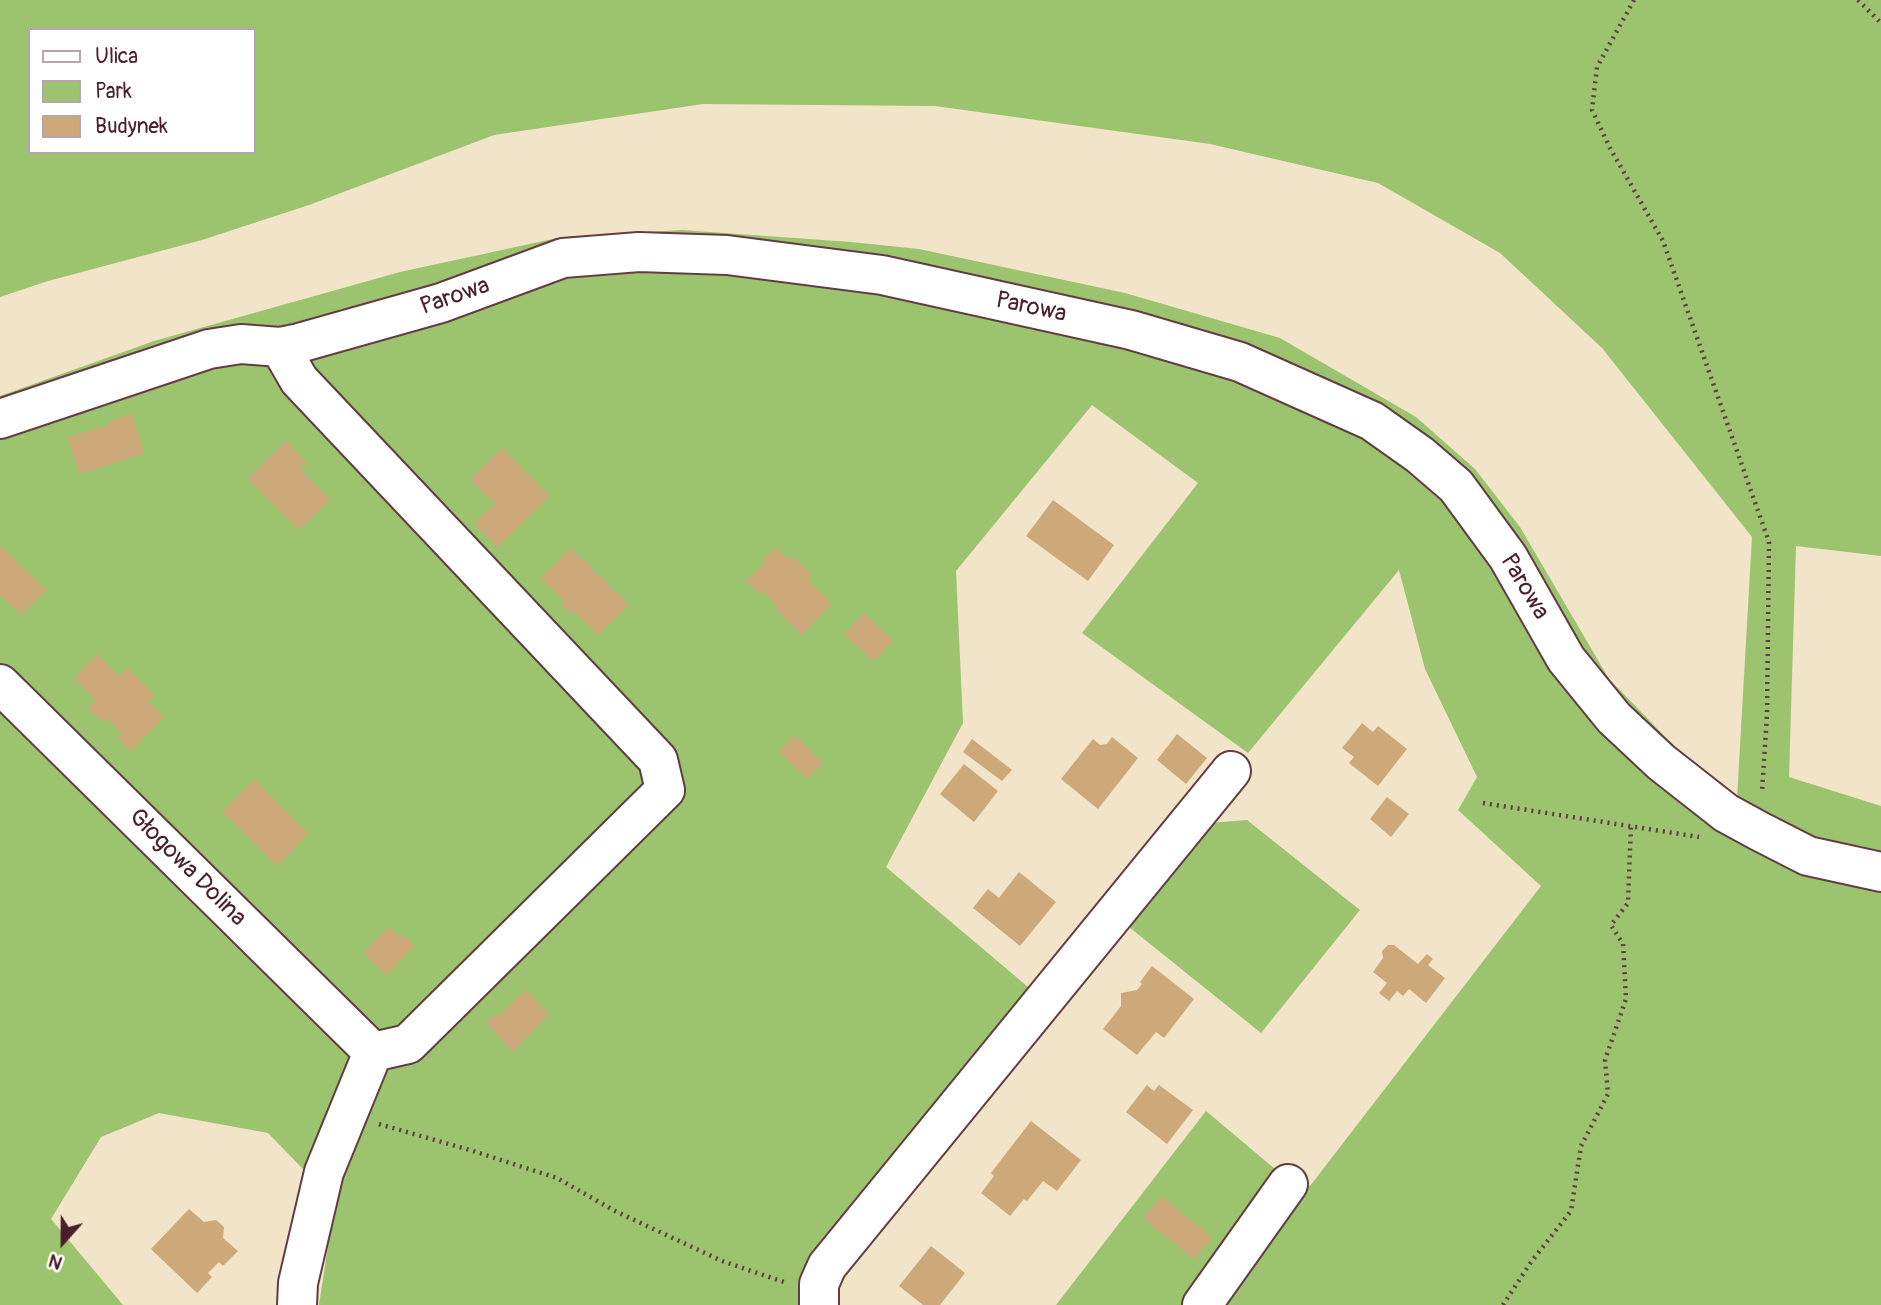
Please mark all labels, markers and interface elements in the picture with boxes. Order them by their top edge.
legend [28,28,256,154]
text: Ulica [95,43,138,70]
text: Park [95,78,132,105]
text: Budynek [95,113,168,140]
street label: Parowa [416,272,494,322]
street label: Parowa [993,286,1069,330]
street label: Parowa [1493,549,1555,625]
street label: Głogowa Dolina [122,803,252,933]
north arrow [28,1207,98,1277]
text: N [45,1248,66,1275]

